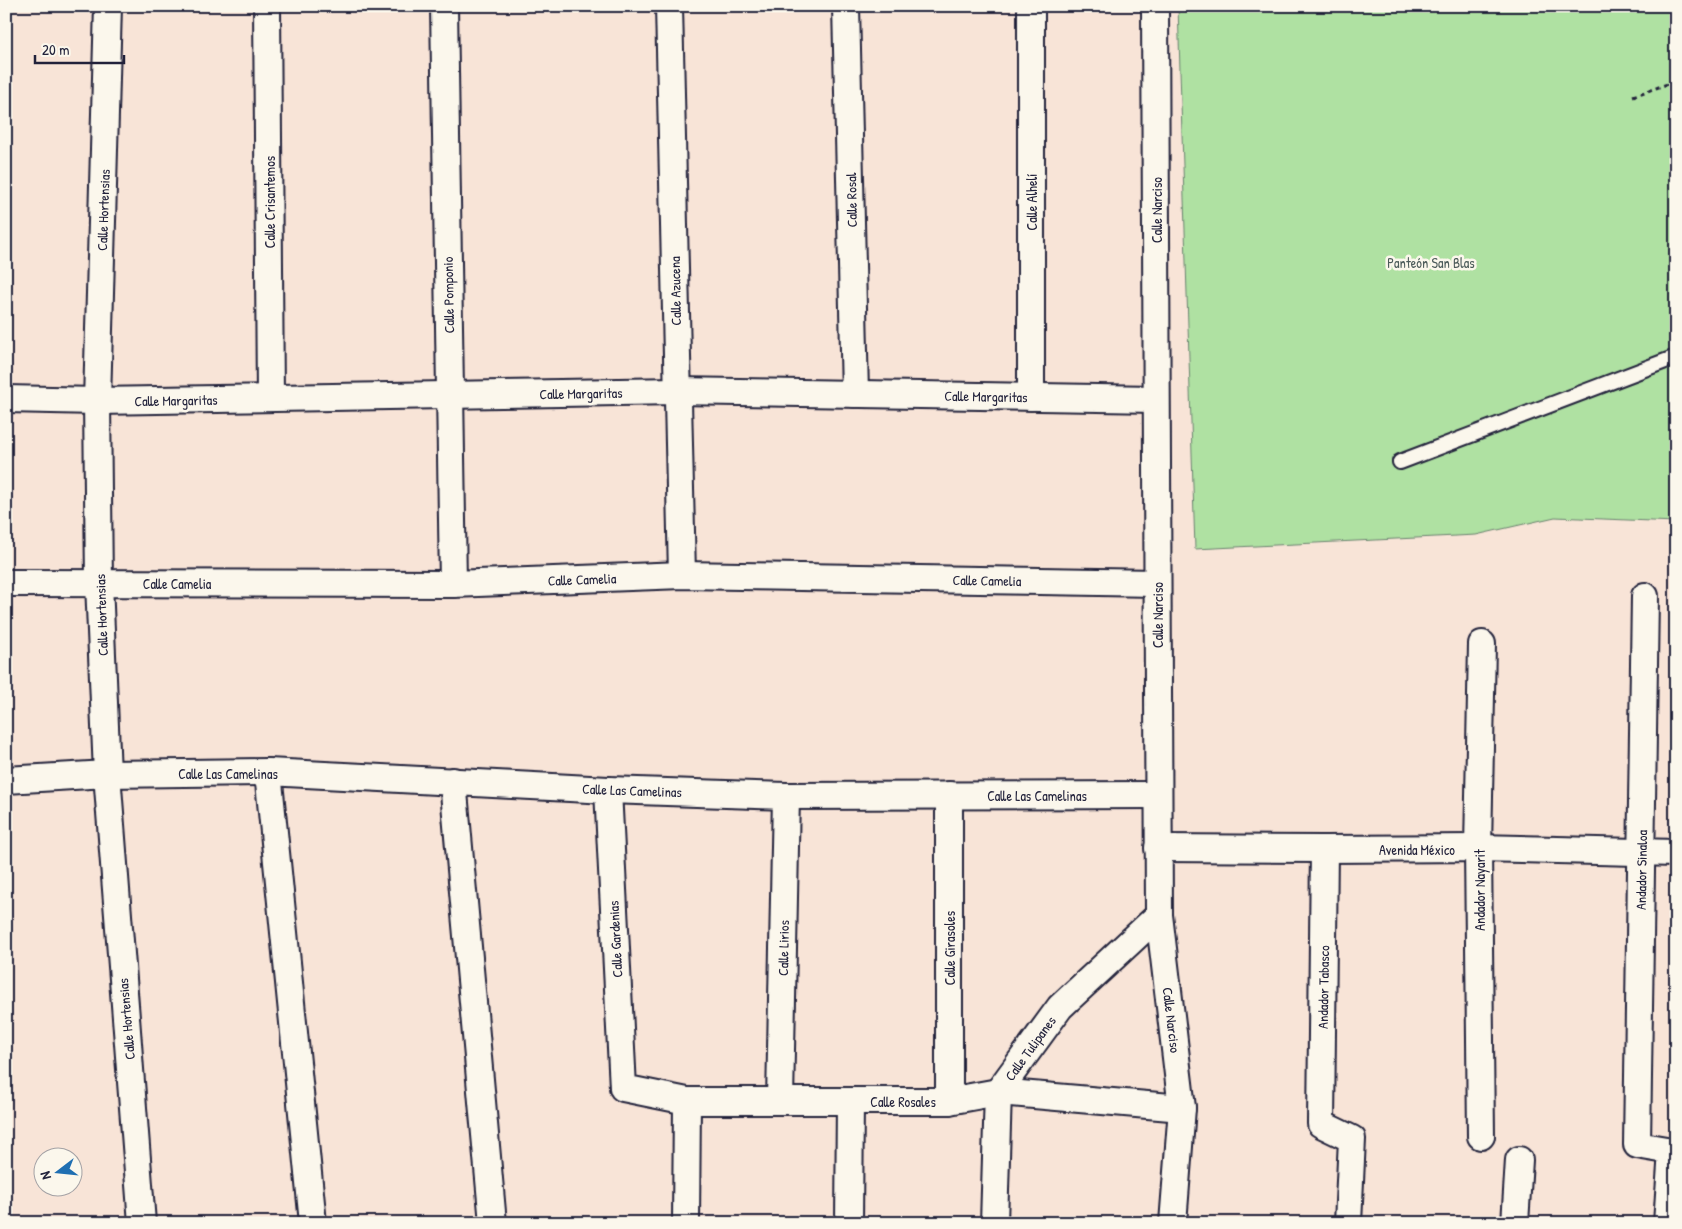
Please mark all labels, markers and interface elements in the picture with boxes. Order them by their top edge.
scale bar [35,32,124,64]
text: 20 m [42,39,69,60]
street label: Calle Crisantemos [260,156,279,248]
street label: Calle Hortensias [92,169,114,251]
street label: Calle Rosal [841,172,861,227]
street label: Calle Alhelí [1022,174,1041,230]
street label: Calle Narciso [1147,177,1166,243]
park label: Panteón San Blas [1387,253,1475,272]
street label: Calle Pomponio [438,256,459,333]
street label: Calle Azucena [665,256,685,326]
street label: Calle Margaritas [539,383,623,404]
street label: Calle Margaritas [944,386,1028,407]
street label: Calle Margaritas [134,390,218,411]
street label: Calle Camelia [547,568,617,590]
street label: Calle Camelia [953,570,1022,590]
street label: Calle Hortensias [90,574,112,656]
street label: Calle Camelia [143,574,212,593]
street label: Calle Narciso [1148,582,1167,648]
street label: Calle Las Camelinas [178,764,278,783]
street label: Calle Las Camelinas [582,779,682,801]
street label: Calle Las Camelinas [987,786,1087,805]
street label: Andador Sinaloa [1631,829,1651,910]
street label: Avenida México [1379,840,1455,859]
street label: Andador Nayarit [1470,849,1490,931]
street label: Calle Gardenias [603,900,627,978]
street label: Calle Girasoles [940,911,959,985]
street label: Calle Lirios [773,920,793,976]
street label: Andador Tabasco [1313,945,1333,1029]
street label: Calle Hortensias [113,977,139,1061]
street label: Calle Narciso [1159,986,1185,1054]
street label: Calle Tulipanes [1000,1012,1061,1085]
street label: Calle Rosales [870,1092,936,1111]
north arrow [32,1146,82,1196]
text: N [35,1169,55,1182]

